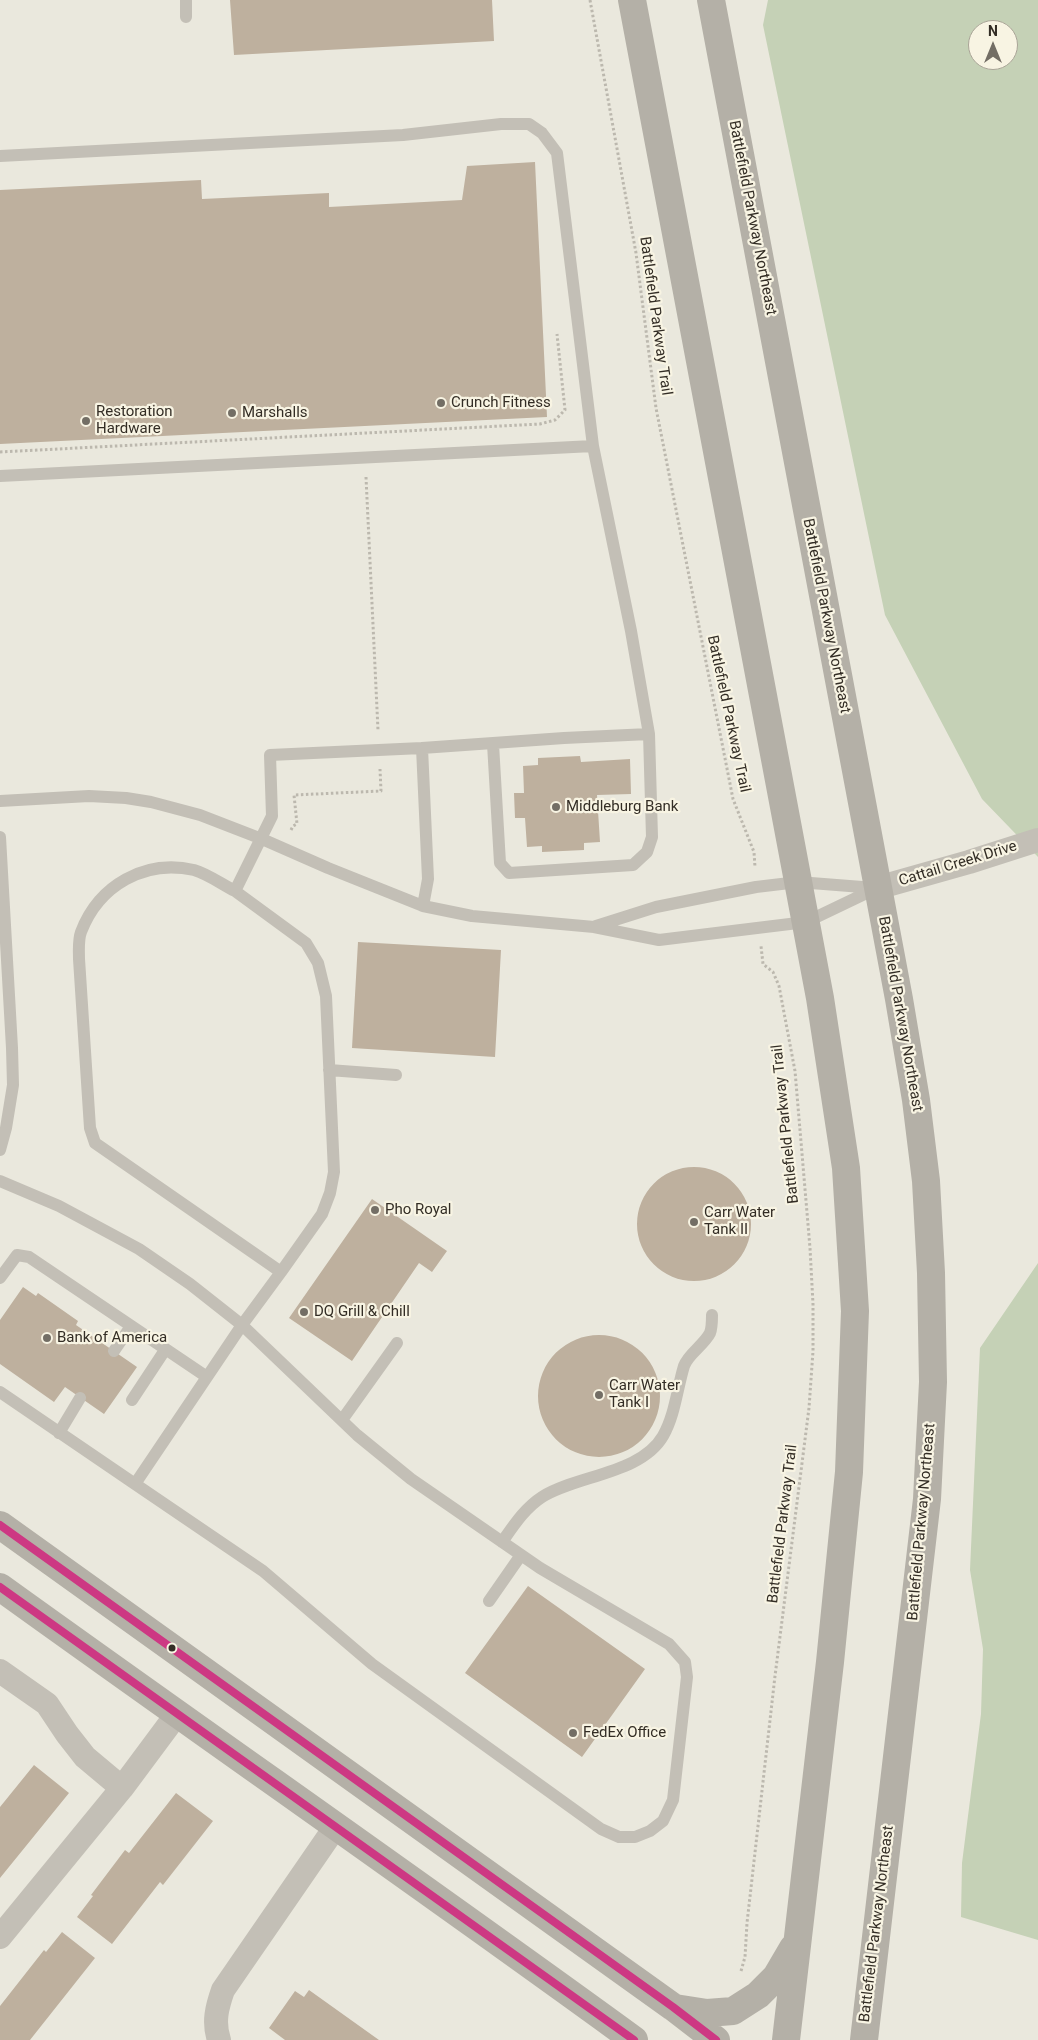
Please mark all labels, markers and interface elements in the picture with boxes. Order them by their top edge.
north arrow [968,20,1018,70]
text: N [988,23,998,39]
street label: Battlefield Parkway Northeast [724,119,780,317]
street label: Battlefield Parkway Trail [635,236,675,396]
place label: Crunch Fitness [451,394,551,412]
marker: Crunch Fitness [435,397,447,409]
place label: Restoration Hardware [96,403,173,438]
place label: Marshalls [242,404,308,422]
marker: Marshalls [226,407,238,419]
marker: Restoration Hardware [80,415,92,427]
street label: Battlefield Parkway Northeast [798,517,854,715]
street label: Battlefield Parkway Trail [703,634,753,794]
place label: Middleburg Bank [566,798,678,816]
marker: Middleburg Bank [550,801,562,813]
street label: Cattail Creek Drive [897,837,1019,891]
street label: Battlefield Parkway Northeast [874,915,926,1113]
street label: Battlefield Parkway Trail [769,1043,803,1205]
place label: Pho Royal [385,1201,451,1219]
marker: Pho Royal [369,1204,381,1216]
place label: Carr Water Tank II [704,1204,775,1239]
marker: Carr Water Tank II [688,1216,700,1228]
place label: DQ Grill & Chill [314,1303,410,1321]
marker: DQ Grill & Chill [298,1306,310,1318]
place label: Bank of America [57,1329,167,1347]
marker: Bank of America [41,1332,53,1344]
place label: Carr Water Tank I [609,1377,680,1412]
marker: Carr Water Tank I [593,1389,605,1401]
street label: Battlefield Parkway Northeast [904,1423,940,1621]
street label: Battlefield Parkway Trail [764,1443,802,1605]
unlabelled marker [167,1643,177,1653]
place label: FedEx Office [583,1724,666,1742]
marker: FedEx Office [567,1727,579,1739]
street label: Battlefield Parkway Northeast [856,1825,898,2023]

